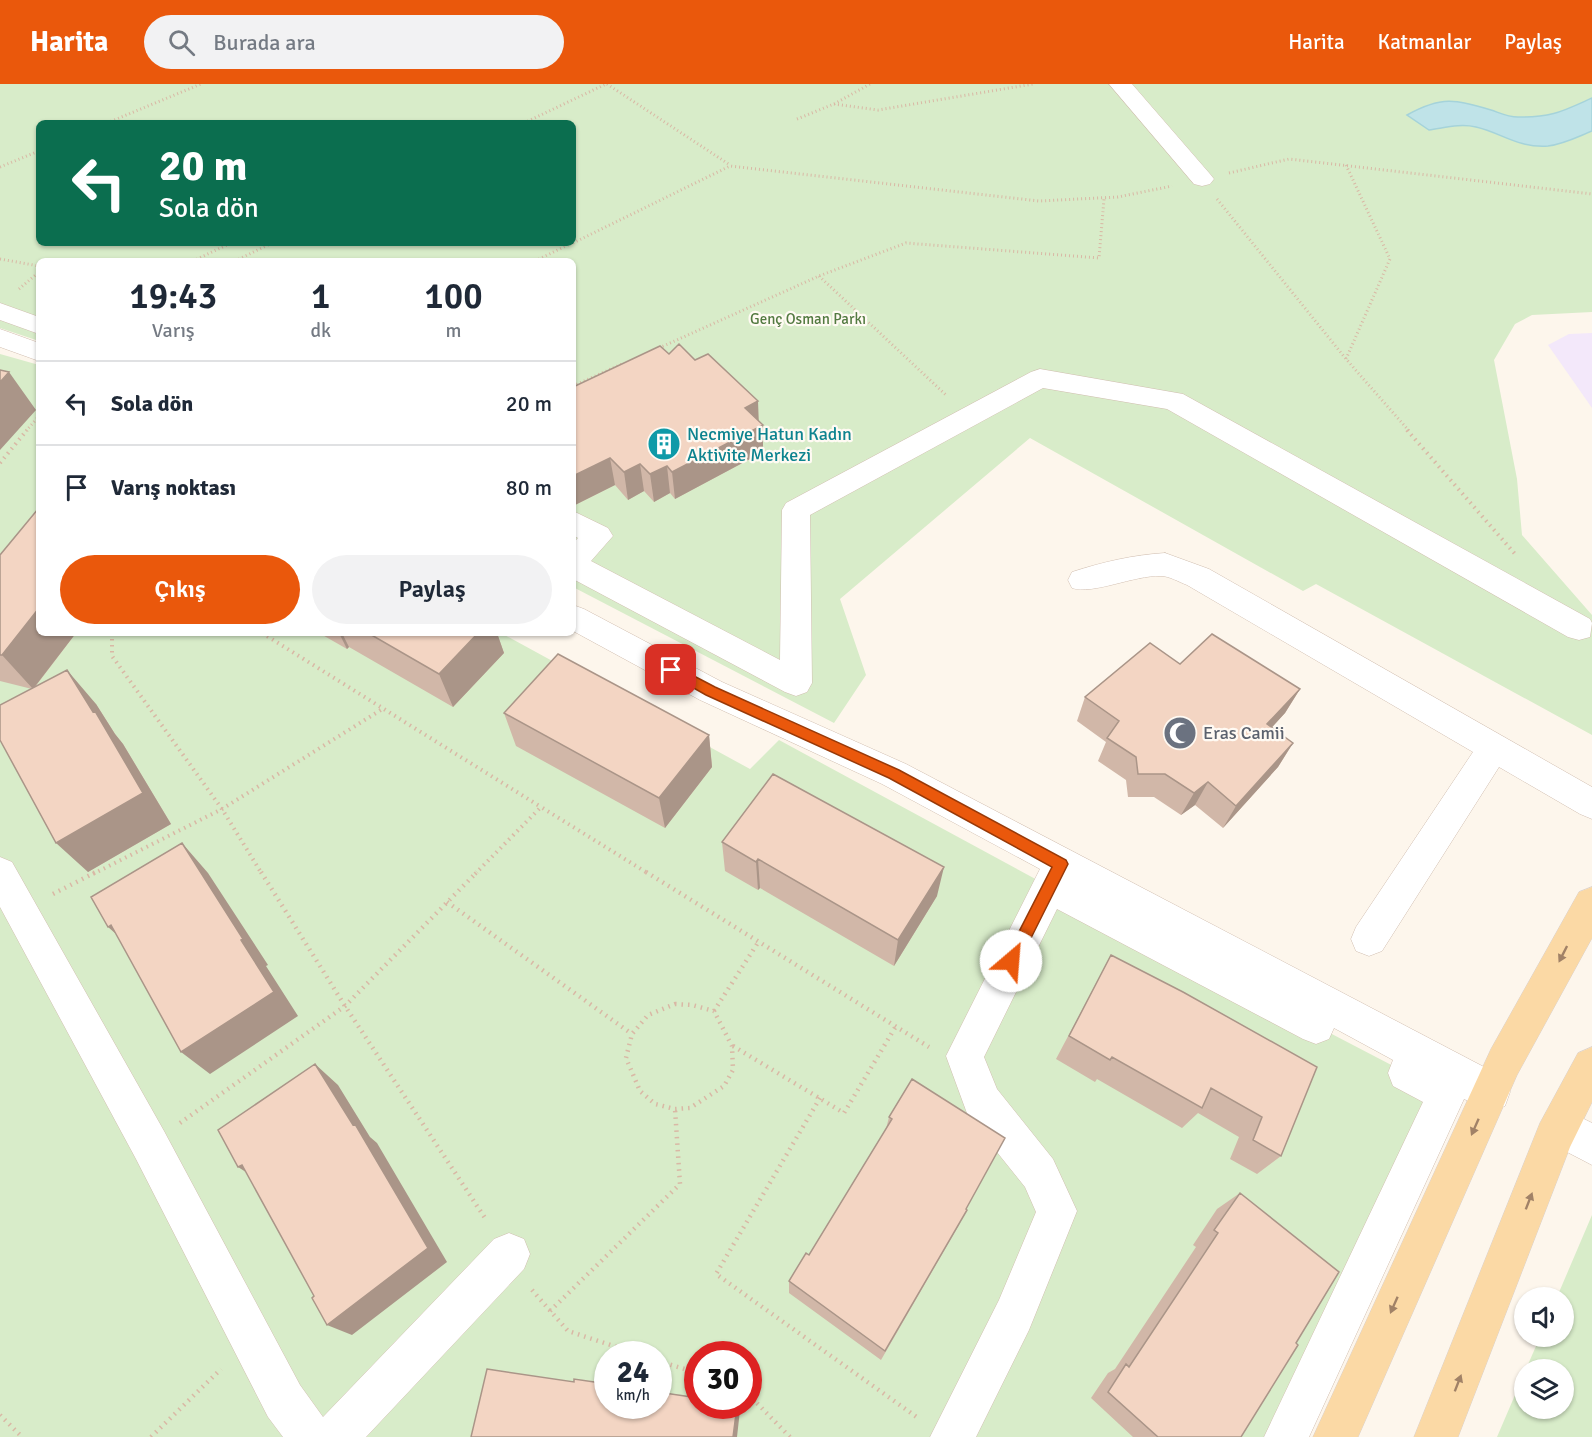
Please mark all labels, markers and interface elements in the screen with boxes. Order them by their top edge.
search box [144,15,564,69]
text: Harita [30,25,108,59]
icon: search [165,26,198,59]
text: Burada ara [213,29,316,56]
text: Harita [1288,29,1345,55]
text: Katmanlar [1378,29,1471,55]
text: Paylaş [1504,29,1562,55]
text: 20 m [159,141,248,192]
icon: left [60,144,138,222]
text: Sola dön [159,192,259,225]
text: 19:43 [129,274,217,319]
text: 1 [311,274,331,319]
text: 100 [424,274,483,319]
park label: Genç Osman Parkı [750,310,866,328]
text: Varış [152,318,195,343]
text: dk [310,318,331,343]
text: m [446,318,462,343]
icon: left [60,387,93,420]
text: Sola dön [111,390,193,417]
text: 20 m [506,390,552,417]
place label: Necmiye Hatun Kadın Aktivite Merkezi [687,423,852,466]
building icon: Necmiye Hatun Kadın Aktivite Merkezi [646,426,682,462]
icon: arrive [60,471,93,504]
text: Varış noktası [111,474,236,501]
text: 80 m [506,474,552,501]
button: Çıkış [60,555,300,624]
button: Paylaş [312,555,552,624]
pin [645,644,696,695]
icon: arrive [654,653,687,686]
mosque icon: Eras Camii [1162,715,1198,751]
place label: Eras Camii [1203,722,1285,744]
position arrow [979,929,1043,993]
one-way arrow [1559,945,1569,963]
one-way arrow [1470,1119,1479,1136]
one-way arrow [1525,1192,1534,1210]
map controls [1514,1287,1574,1419]
button: sound [1514,1287,1574,1347]
one-way arrow [1389,1296,1399,1314]
speed limit sign: 30 [684,1341,762,1419]
text: 24 [617,1354,649,1391]
button: layers [1514,1359,1574,1419]
one-way arrow [1454,1374,1463,1392]
text: km/h [616,1386,650,1404]

